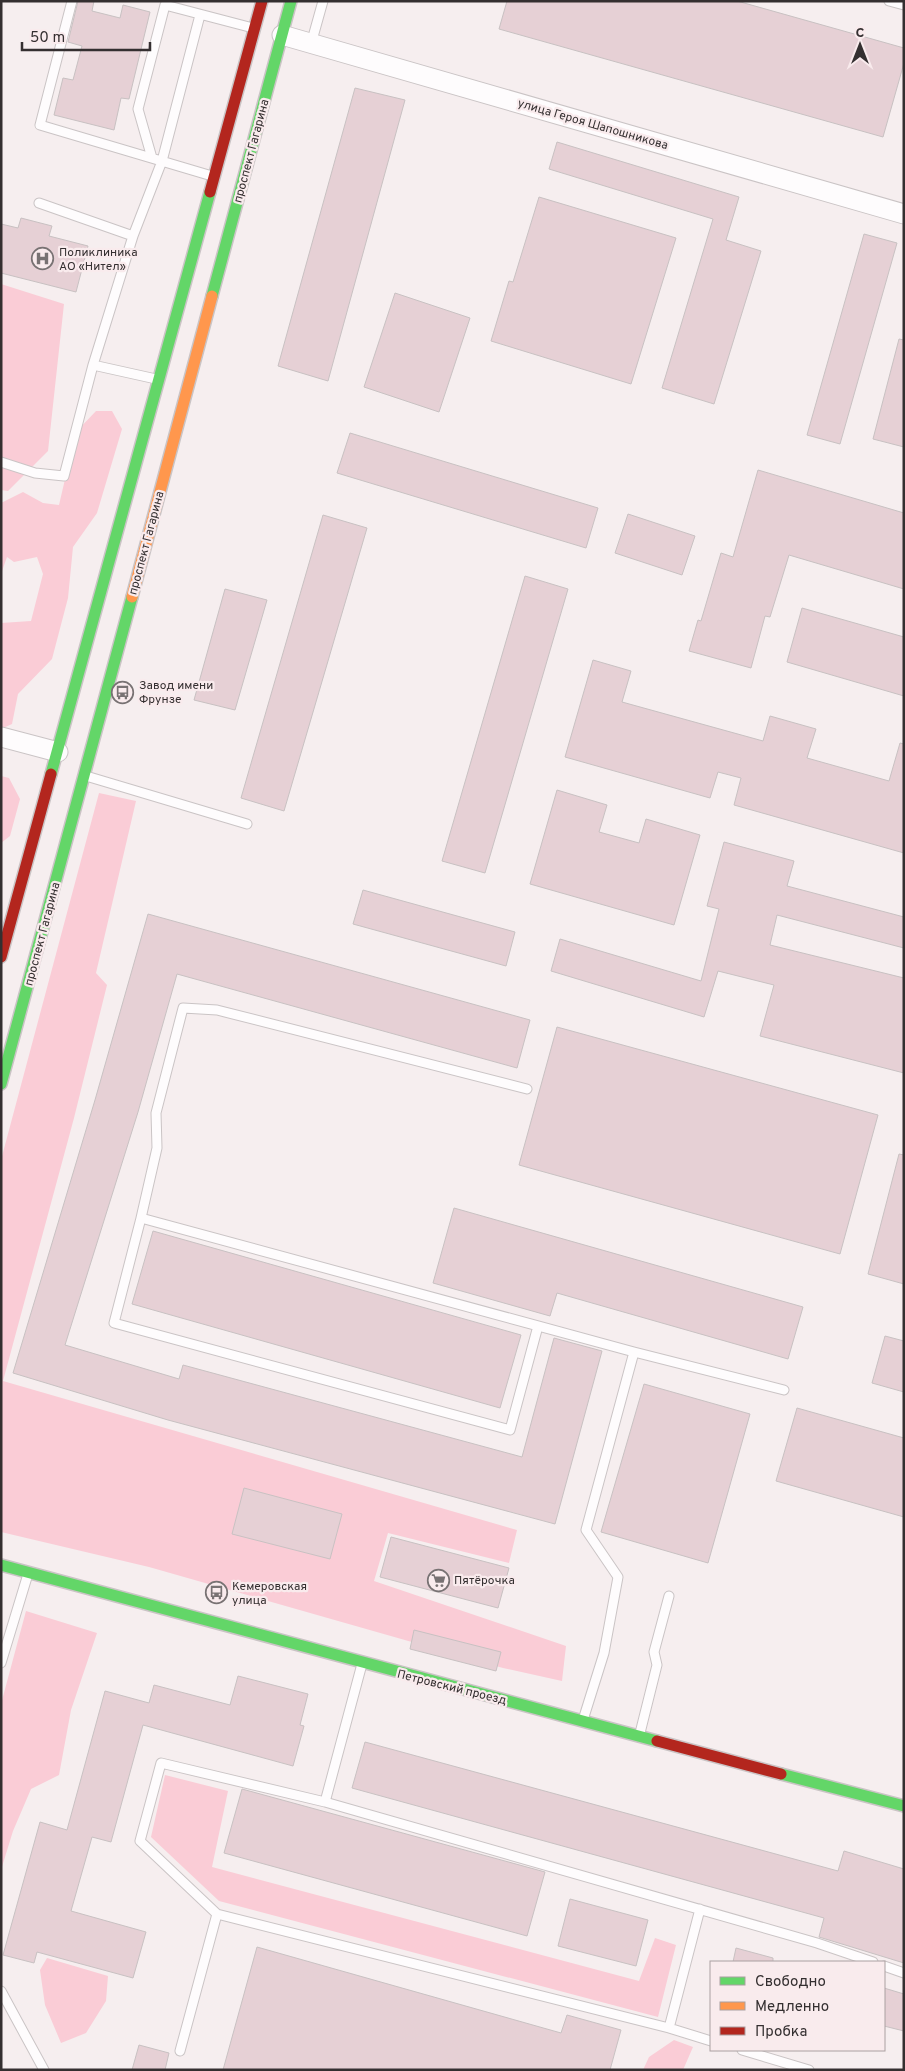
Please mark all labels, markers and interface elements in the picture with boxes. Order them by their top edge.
scale bar [22,20,150,52]
north arrow [835,20,885,70]
text: С [856,25,865,42]
text: 50 m [30,29,65,48]
street label: улица Героя Шапошникова [516,96,670,154]
street label: проспект Гагарина [230,98,274,205]
place label: Поликлиника АО «Нител» [59,245,137,275]
hospital icon: Поликлиника АО «Нител» [31,247,55,271]
street label: проспект Гагарина [125,490,169,597]
place label: Завод имени Фрунзе [139,678,213,708]
bus stop icon: Завод имени Фрунзе [111,680,135,704]
street label: проспект Гагарина [21,881,65,988]
supermarket icon: Пятёрочка [426,1568,450,1592]
place label: Пятёрочка [454,1573,515,1589]
place label: Кемеровская улица [232,1579,307,1609]
bus stop icon: Кемеровская улица [204,1581,228,1605]
street label: Петровский проезд [395,1667,508,1709]
legend [710,1961,885,2051]
text: Свободно [755,1973,826,1992]
text: Медленно [755,1998,829,2017]
text: Пробка [755,2023,807,2042]

